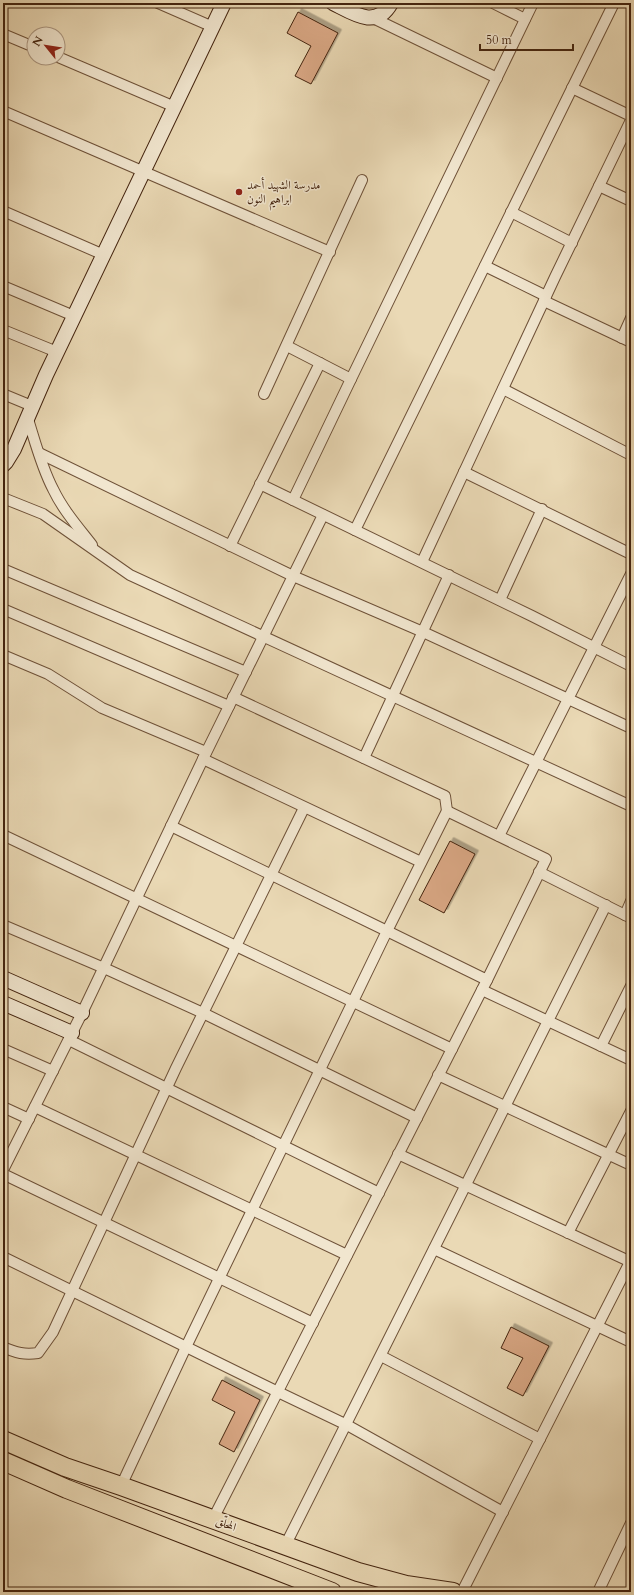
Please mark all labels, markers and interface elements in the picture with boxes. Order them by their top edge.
north arrow [26,26,66,66]
scale bar [480,26,573,52]
text: 50 m [486,32,513,48]
text: N [29,33,47,49]
place label: مدرسة الشهيد أحمد ابراهيم النون [247,177,321,211]
marker: مدرسة الشهيد أحمد ابراهيم النون [234,187,244,197]
street label: المحلّق [213,1513,239,1535]

